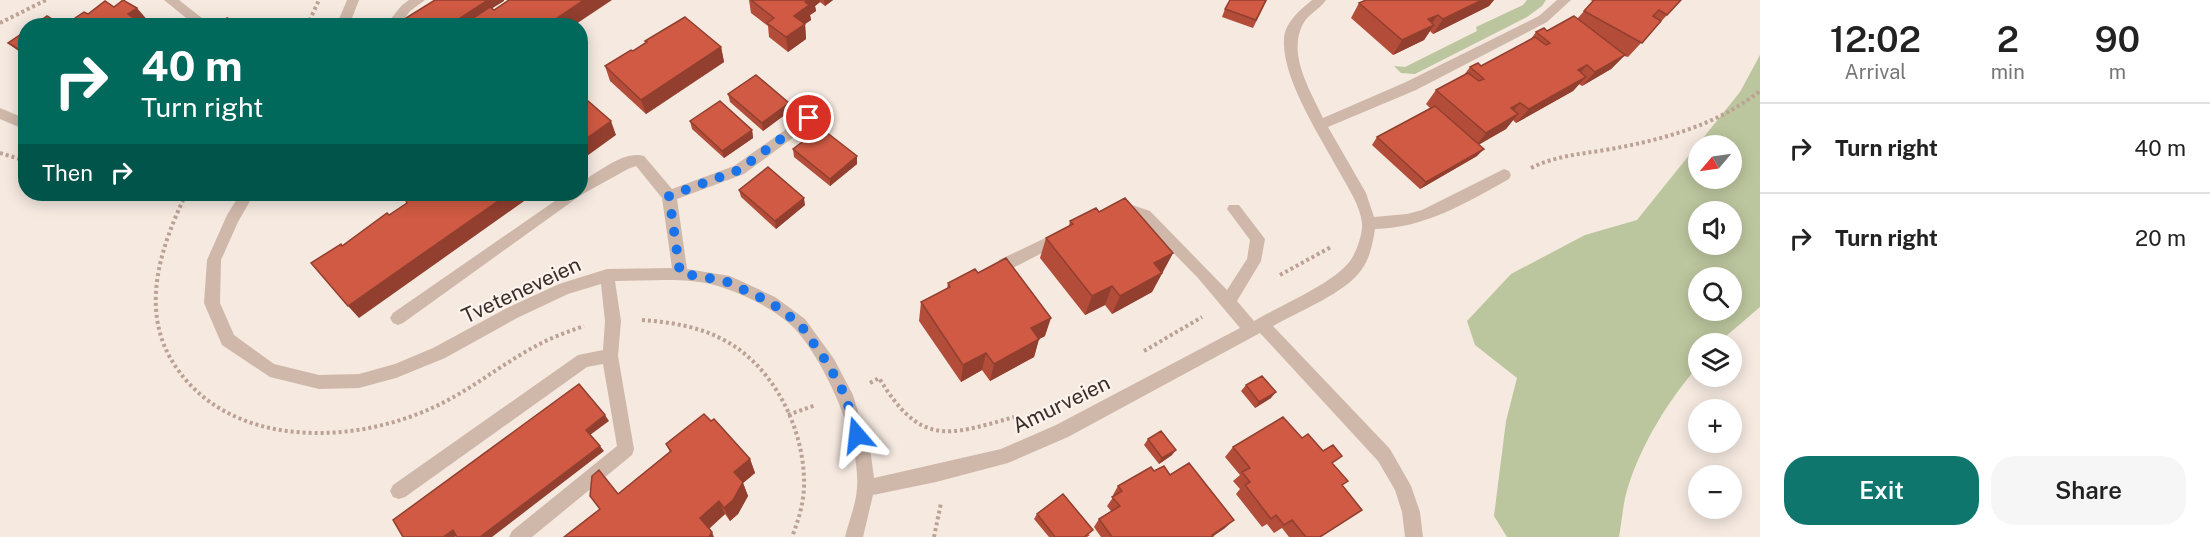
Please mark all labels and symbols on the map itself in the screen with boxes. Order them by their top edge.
pin [783,92,834,143]
north arrow [1688,135,1742,189]
street label: Tveteneveien [458,252,584,328]
street label: Amurveien [1008,370,1114,438]
position arrow [825,403,889,467]

